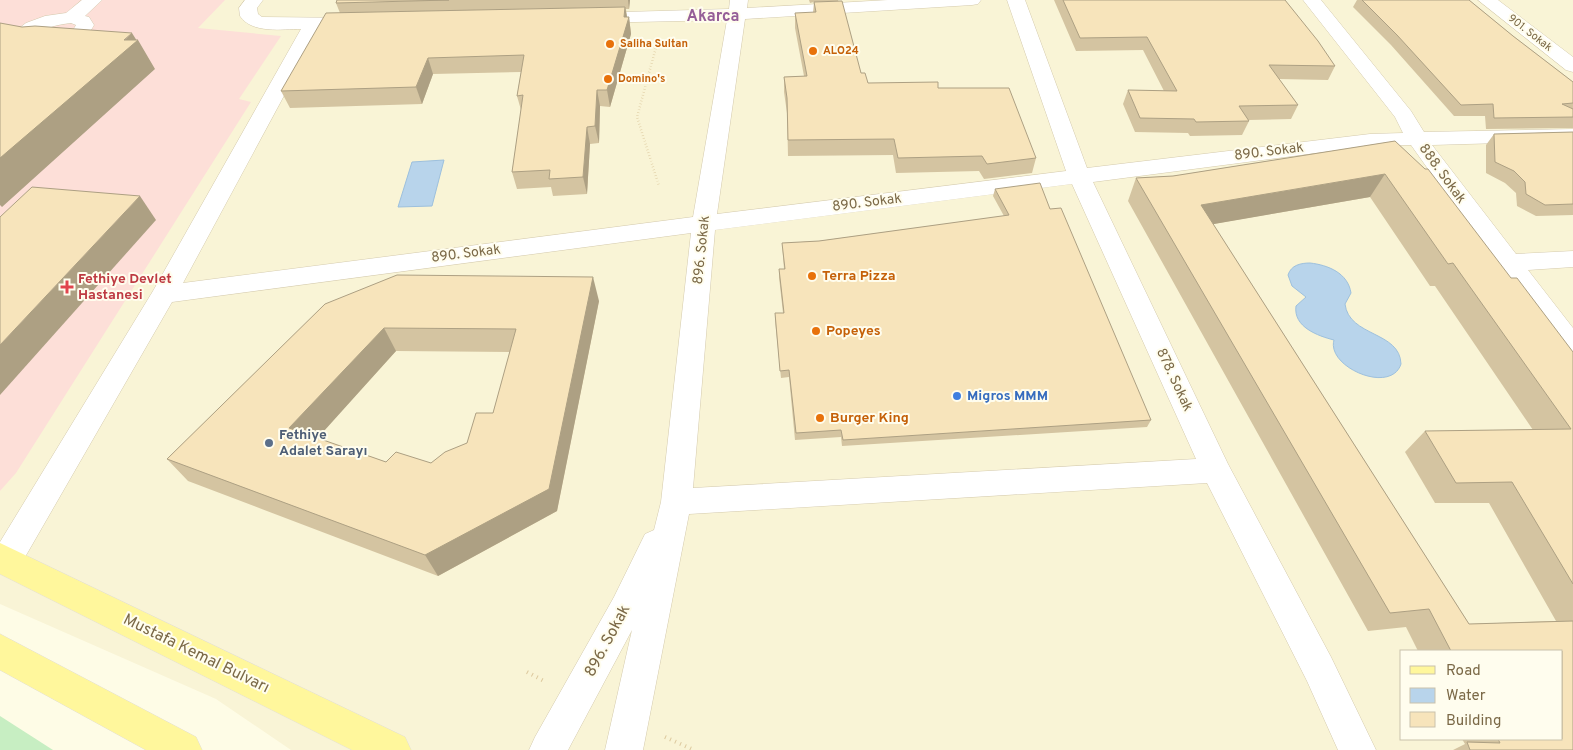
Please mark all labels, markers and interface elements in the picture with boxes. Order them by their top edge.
district label: Akarca [687,7,739,27]
street label: 901. Sokak [1505,11,1555,55]
place label: Saliha Sultan [620,37,688,51]
marker: Saliha Sultan [604,38,616,50]
place label: ALO24 [823,44,859,58]
marker: ALO24 [807,45,819,57]
place label: Domino's [618,72,665,86]
marker: Domino's [602,73,614,85]
street label: 890. Sokak [1233,139,1305,165]
street label: 888. Sokak [1415,141,1469,207]
street label: 890. Sokak [831,190,903,216]
street label: 896. Sokak [690,215,714,285]
street label: 890. Sokak [430,241,502,267]
place label: Terra Pizza [822,268,896,285]
marker: Terra Pizza [806,270,818,282]
place label: Fethiye Devlet Hastanesi [78,271,172,304]
marker: Fethiye Devlet Hastanesi [60,280,74,294]
place label: Popeyes [826,323,881,340]
marker: Popeyes [810,325,822,337]
street label: 878. Sokak [1152,346,1196,414]
place label: Migros MMM [967,388,1048,405]
marker: Migros MMM [951,390,963,402]
place label: Burger King [830,410,909,427]
marker: Burger King [814,412,826,424]
place label: Fethiye Adalet Sarayı [279,427,367,460]
marker: Fethiye Adalet Sarayı [263,437,275,449]
street label: 896. Sokak [581,601,635,681]
street label: Mustafa Kemal Bulvarı [120,610,272,698]
legend [1400,650,1563,740]
text: Road [1446,662,1481,681]
text: Water [1446,687,1486,706]
text: Building [1446,712,1501,731]

